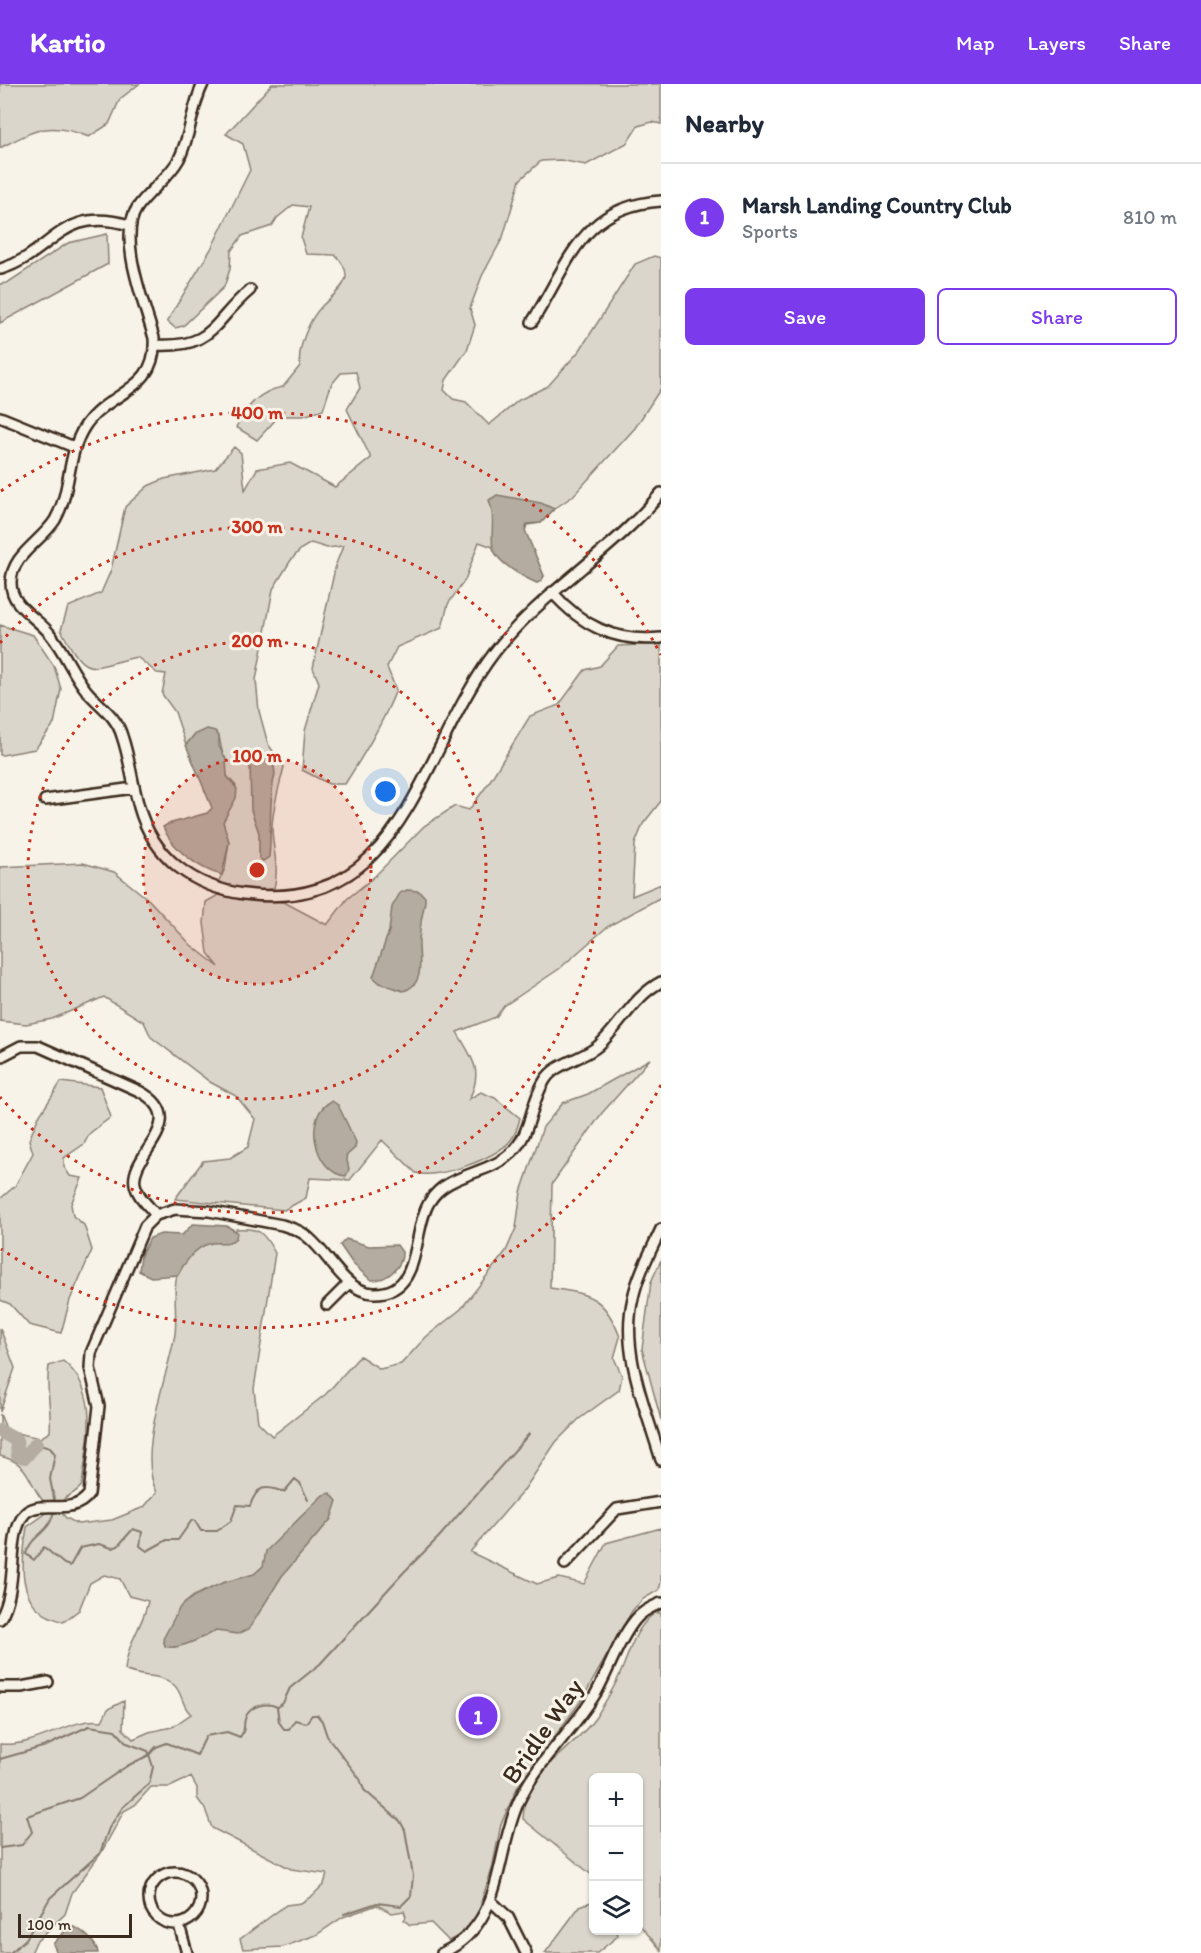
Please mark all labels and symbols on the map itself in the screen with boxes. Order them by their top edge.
text: 400 m [231,402,284,424]
text: 300 m [231,516,283,538]
text: 200 m [232,630,283,652]
text: 100 m [232,745,283,767]
your location [371,777,400,806]
centre of rings [247,860,267,880]
street label: Bridle Way [494,1672,590,1790]
pin: 1 [458,1694,498,1738]
scale bar [18,1911,132,1938]

